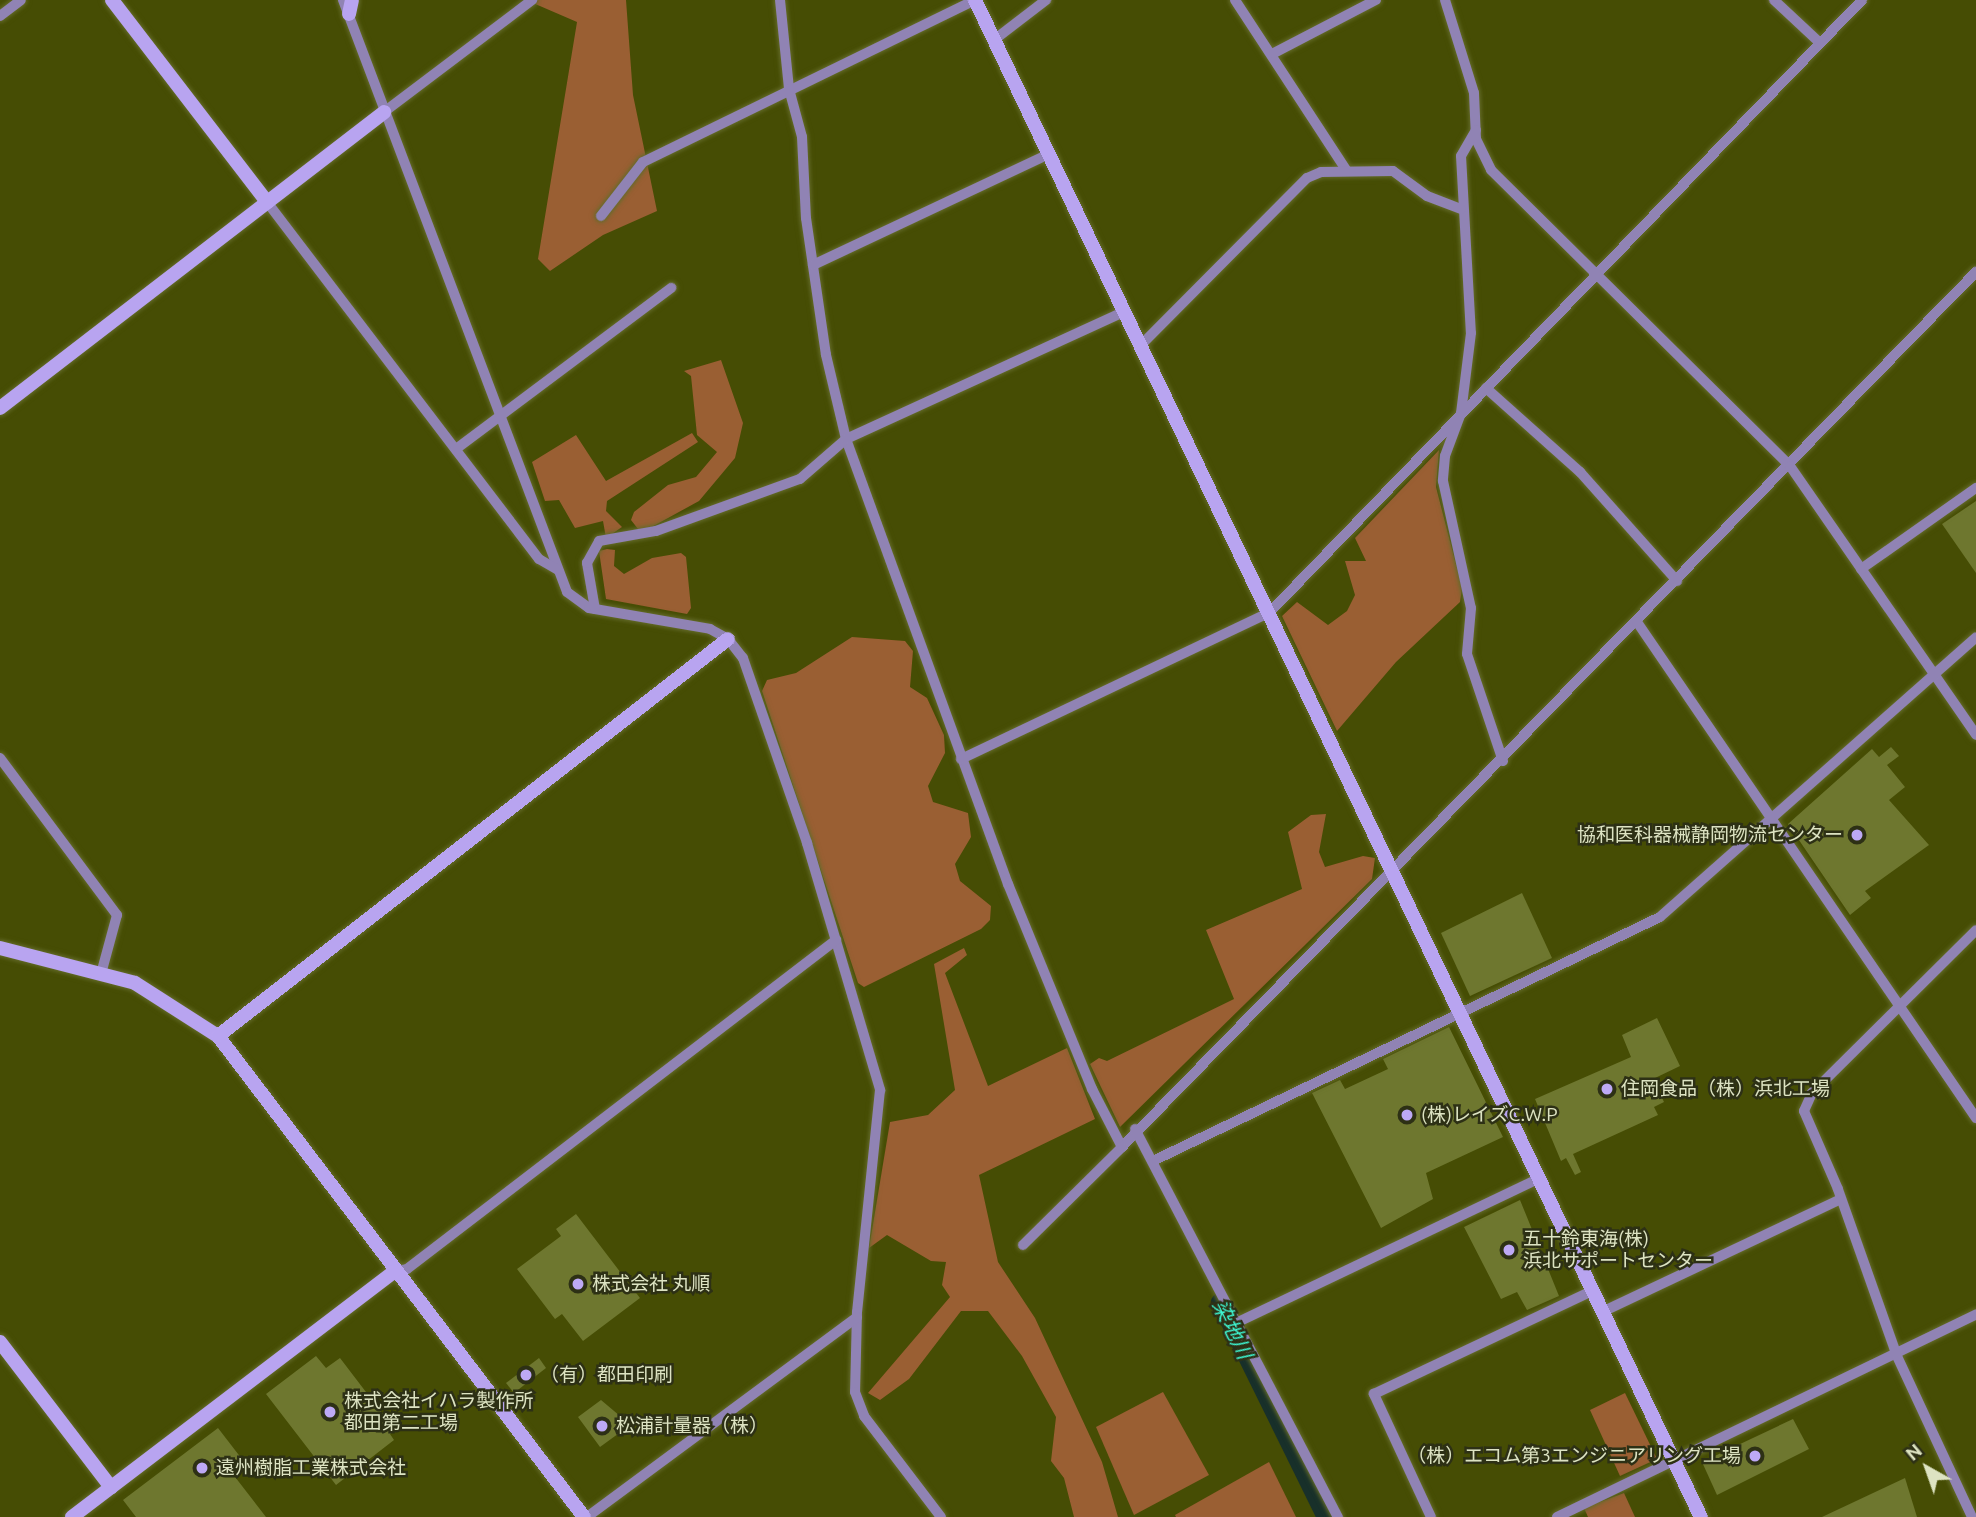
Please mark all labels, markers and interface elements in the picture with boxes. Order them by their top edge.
place label: 協和医科器械静岡物流センター [1577,824,1843,846]
marker: 協和医科器械静岡物流センター [1849,827,1865,843]
place label: 住岡食品（株）浜北工場 [1621,1078,1830,1100]
marker: 住岡食品（株）浜北工場 [1599,1081,1615,1097]
place label: (株)レイズC.W.P [1421,1104,1558,1126]
marker: (株)レイズC.W.P [1399,1107,1415,1123]
place label: 五十鈴東海(株) 浜北サポートセンター [1523,1228,1713,1272]
marker: 五十鈴東海(株) 浜北サポートセンター [1501,1242,1517,1258]
place label: 株式会社 丸順 [592,1273,710,1295]
marker: 株式会社 丸順 [570,1276,586,1292]
water label: 染地川 [1208,1295,1258,1363]
place label: （有）都田印刷 [540,1364,673,1386]
marker: （有）都田印刷 [518,1367,534,1383]
place label: 株式会社イハラ製作所 都田第二工場 [344,1390,534,1434]
marker: 株式会社イハラ製作所 都田第二工場 [322,1404,338,1420]
place label: 松浦計量器（株） [616,1415,768,1437]
marker: 松浦計量器（株） [594,1418,610,1434]
north arrow [1892,1433,1962,1503]
text: N [1901,1439,1926,1465]
place label: （株）エコム第3エンジニアリング工場 [1407,1445,1741,1467]
marker: （株）エコム第3エンジニアリング工場 [1747,1448,1763,1464]
place label: 遠州樹脂工業株式会社 [216,1457,406,1479]
marker: 遠州樹脂工業株式会社 [194,1460,210,1476]

